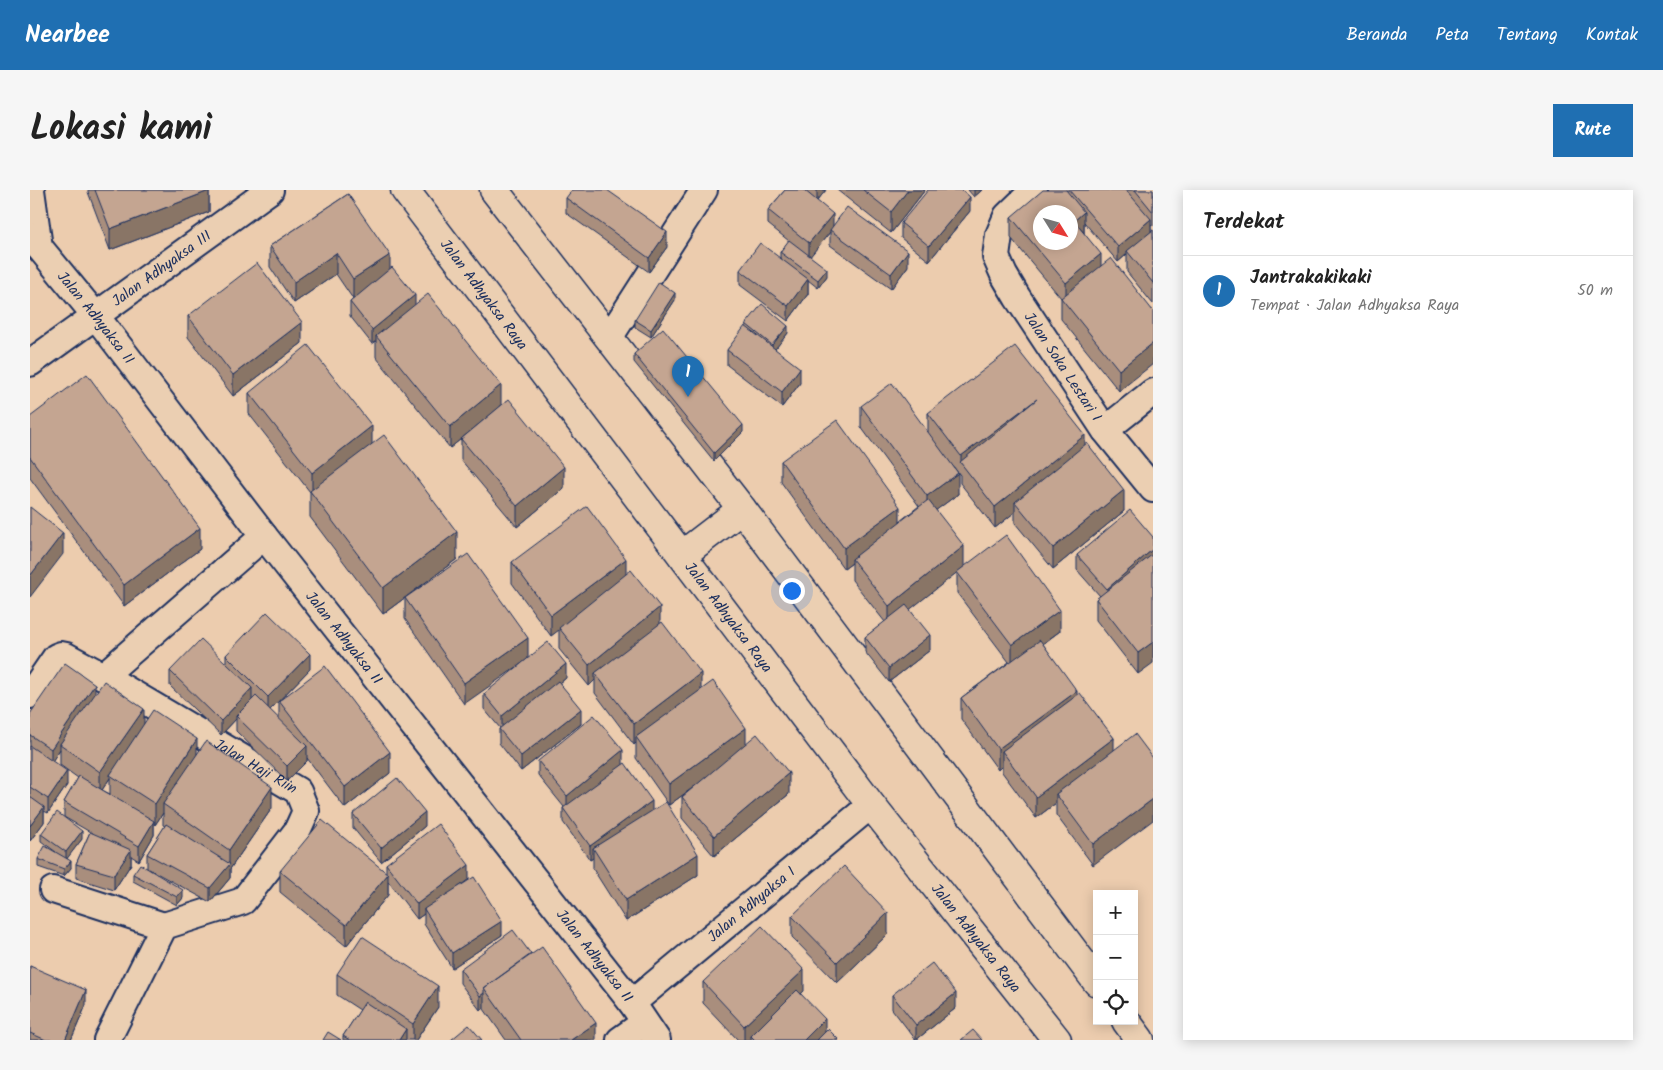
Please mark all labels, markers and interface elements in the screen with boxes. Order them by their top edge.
text: Nearbee [25,16,110,55]
text: Beranda [1347,21,1408,50]
text: Peta [1436,21,1469,50]
text: Tentang [1497,21,1558,50]
text: Kontak [1586,21,1638,50]
text: Lokasi kami [30,102,212,158]
button: Rute [1553,104,1633,157]
north arrow [1033,205,1078,250]
text: Terdekat [1203,206,1284,239]
street label: Jalan Adhyaksa III [107,225,217,313]
street label: Jalan Adhyaksa Raya [433,234,533,356]
text: Jantrakakikaki [1250,263,1371,293]
street label: Jalan Adhyaksa II [51,266,140,370]
text: 1 [1217,278,1221,303]
text: 50 m [1577,278,1613,303]
text: Tempat · Jalan Adhyaksa Raya [1250,293,1459,318]
street label: Jalan Soka Lestari I [1017,308,1107,427]
pin: 1 [672,356,704,397]
street label: Jalan Adhyaksa Raya [678,557,778,678]
your location [779,578,805,604]
street label: Jalan Adhyaksa II [299,586,388,691]
street label: Jalan Haji Riin [209,733,302,801]
street label: Jalan Adhyaksa I [702,861,802,949]
street label: Jalan Adhyaksa Raya [924,878,1026,998]
map controls [1093,890,1138,1025]
button: + [1093,890,1138,935]
street label: Jalan Adhyaksa II [550,904,639,1009]
button: − [1093,935,1138,980]
button: locate [1093,980,1138,1025]

